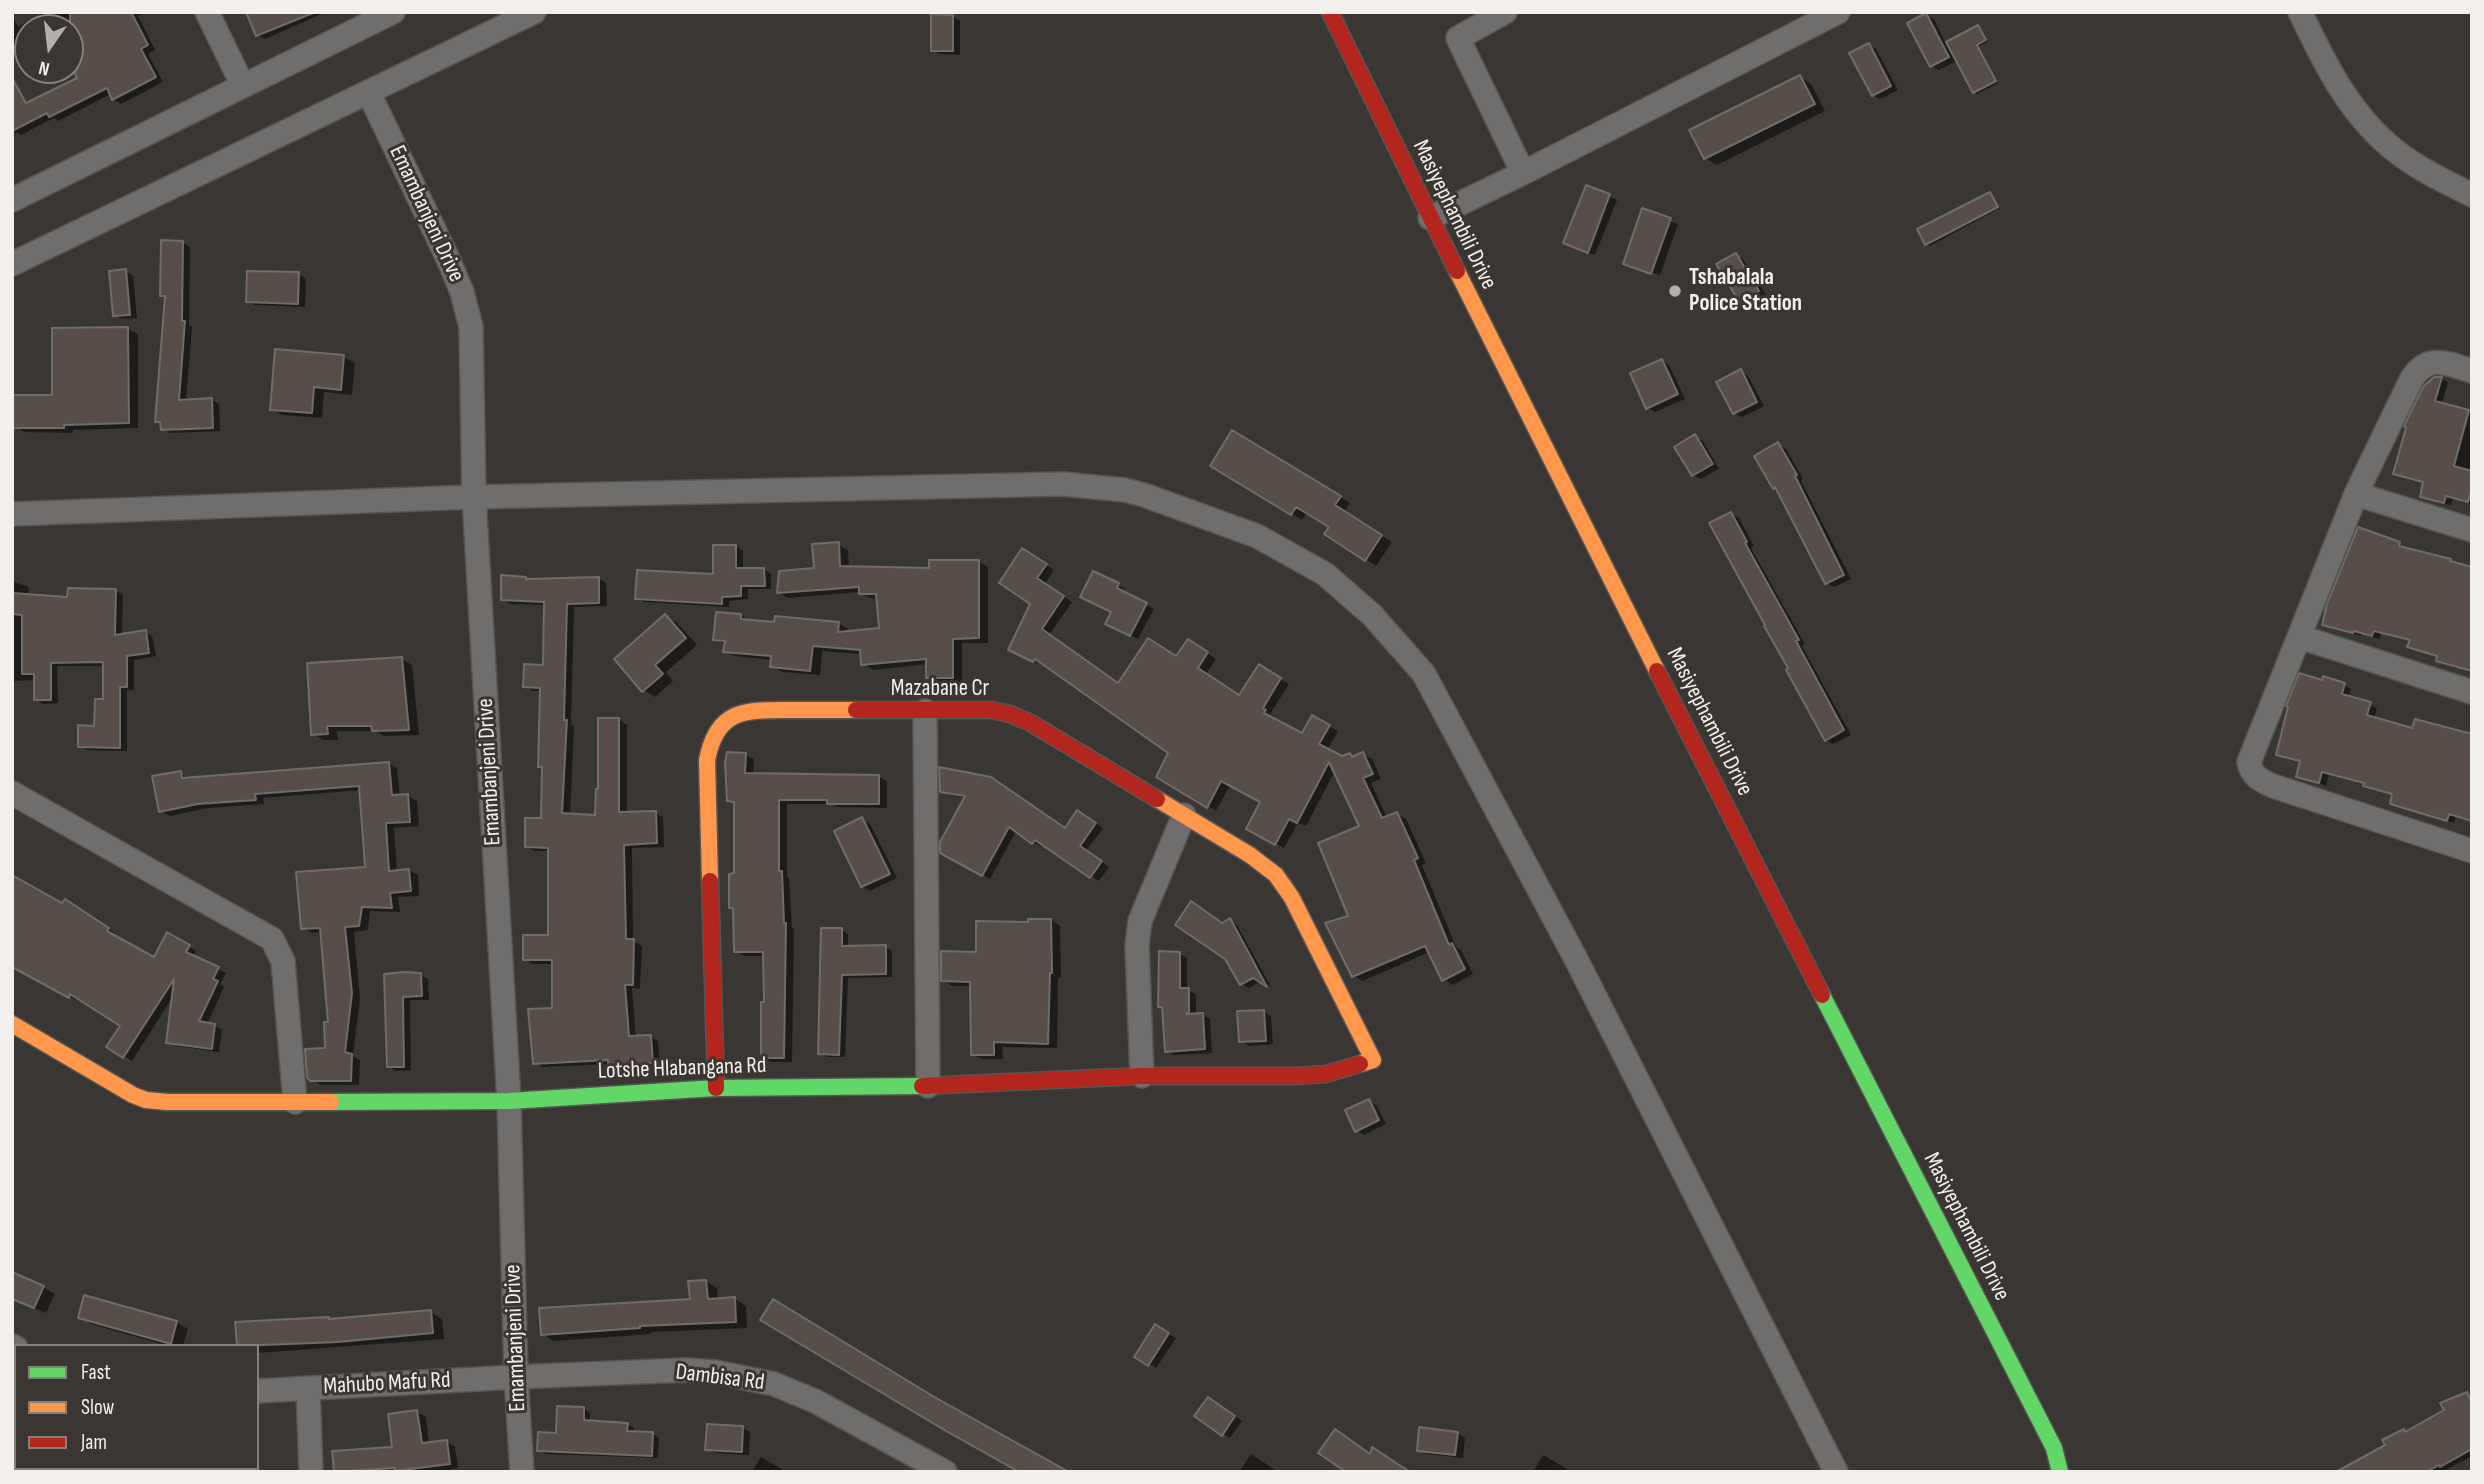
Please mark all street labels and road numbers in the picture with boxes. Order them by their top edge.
street label: Masiyephambili Drive [1406,136,1502,294]
street label: Emambanjeni Drive [382,141,470,287]
street label: Masiyephambili Drive [1660,643,1758,801]
street label: Mazabane Cr [891,675,989,703]
street label: Emambanjeni Drive [472,698,508,846]
street label: Lotshe Hlabangana Rd [597,1052,767,1086]
street label: Masiyephambili Drive [1917,1148,2015,1306]
street label: Emambanjeni Drive [500,1264,532,1412]
street label: Dambisa Rd [674,1359,766,1397]
street label: Mahubo Mafu Rd [323,1367,451,1401]

